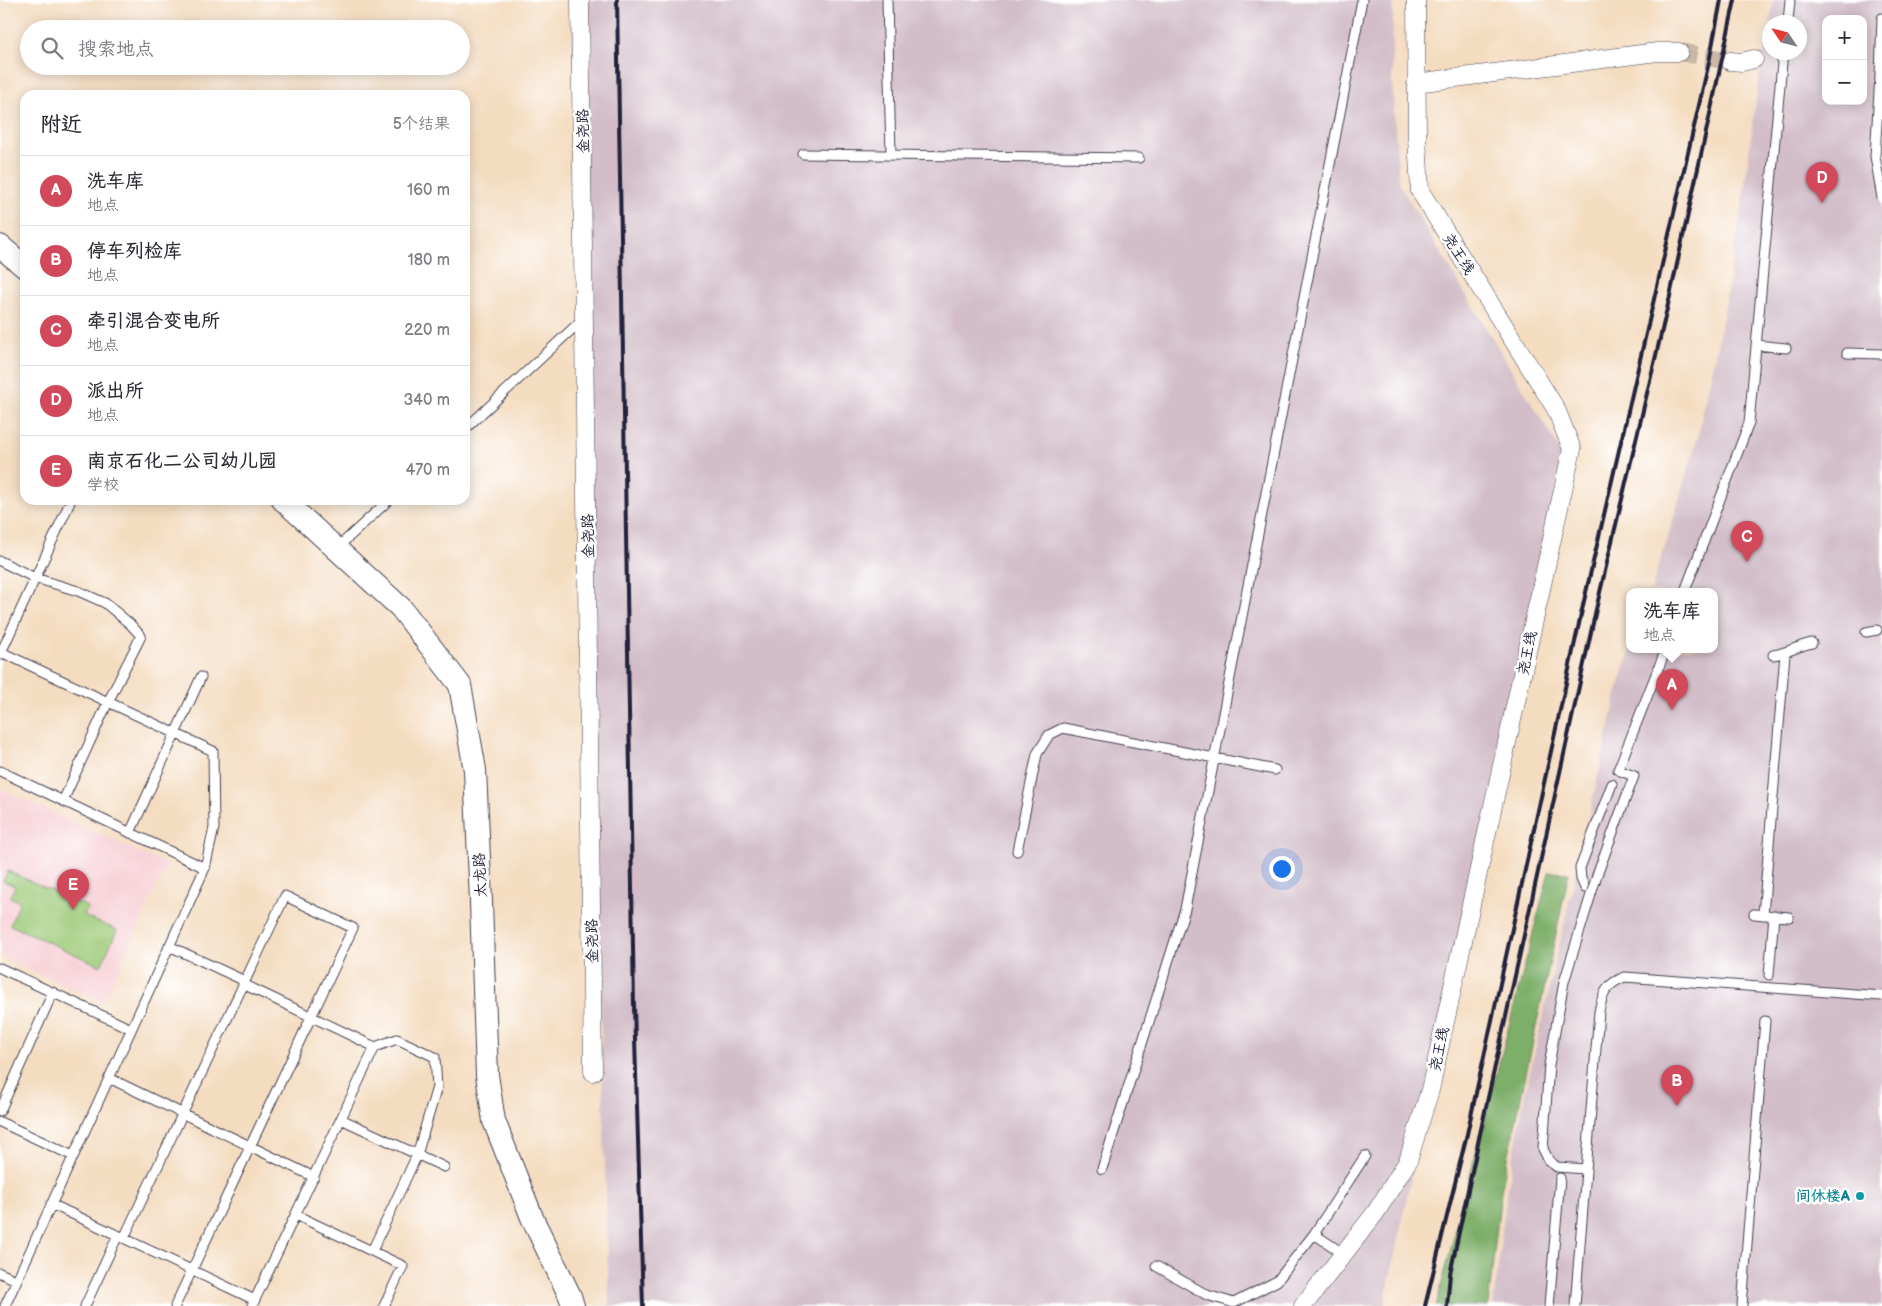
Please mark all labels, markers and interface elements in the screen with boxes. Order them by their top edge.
north arrow [1762,15,1807,60]
map controls [1822,15,1867,105]
button: + [1822,15,1867,60]
search box [20,20,470,75]
icon: search [38,34,66,62]
text: 搜索地点 [78,38,154,61]
button: − [1822,60,1867,105]
street label: 金尧路 [574,108,593,154]
text: 附近 [40,112,82,137]
text: 5个结果 [393,115,450,134]
pin: D [1806,162,1838,203]
text: 洗车库 [87,170,144,193]
text: A [51,181,61,200]
text: 160 m [407,181,450,200]
text: 地点 [87,196,119,215]
street label: 尧王线 [1439,230,1479,278]
text: 停车列检库 [87,240,182,263]
text: B [50,251,62,270]
text: 180 m [408,251,450,270]
text: 地点 [87,266,119,285]
text: 牵引混合变电所 [87,310,220,333]
text: C [50,321,62,340]
text: 220 m [404,321,450,340]
text: 地点 [87,336,119,355]
text: 派出所 [87,380,144,403]
text: D [50,391,62,410]
text: 340 m [403,391,450,410]
text: 地点 [87,406,119,425]
text: 南京石化二公司幼儿园 [87,450,277,473]
text: E [51,461,61,480]
text: 470 m [405,461,450,480]
text: 学校 [87,476,119,495]
street label: 金尧路 [579,513,598,559]
pin: C [1731,521,1763,562]
popup [1626,588,1718,653]
text: 洗车库 [1643,600,1701,623]
text: 地点 [1643,626,1676,645]
street label: 尧王线 [1514,629,1541,677]
pin: A [1656,669,1688,710]
street label: 太龙路 [470,852,491,898]
your location [1269,856,1295,882]
pin: E [57,869,89,910]
street label: 金尧路 [583,918,602,964]
street label: 尧王线 [1426,1025,1453,1073]
pin: B [1661,1065,1693,1106]
place label: 间休楼A [1796,1187,1851,1206]
marker: 间休楼A [1854,1190,1866,1202]

